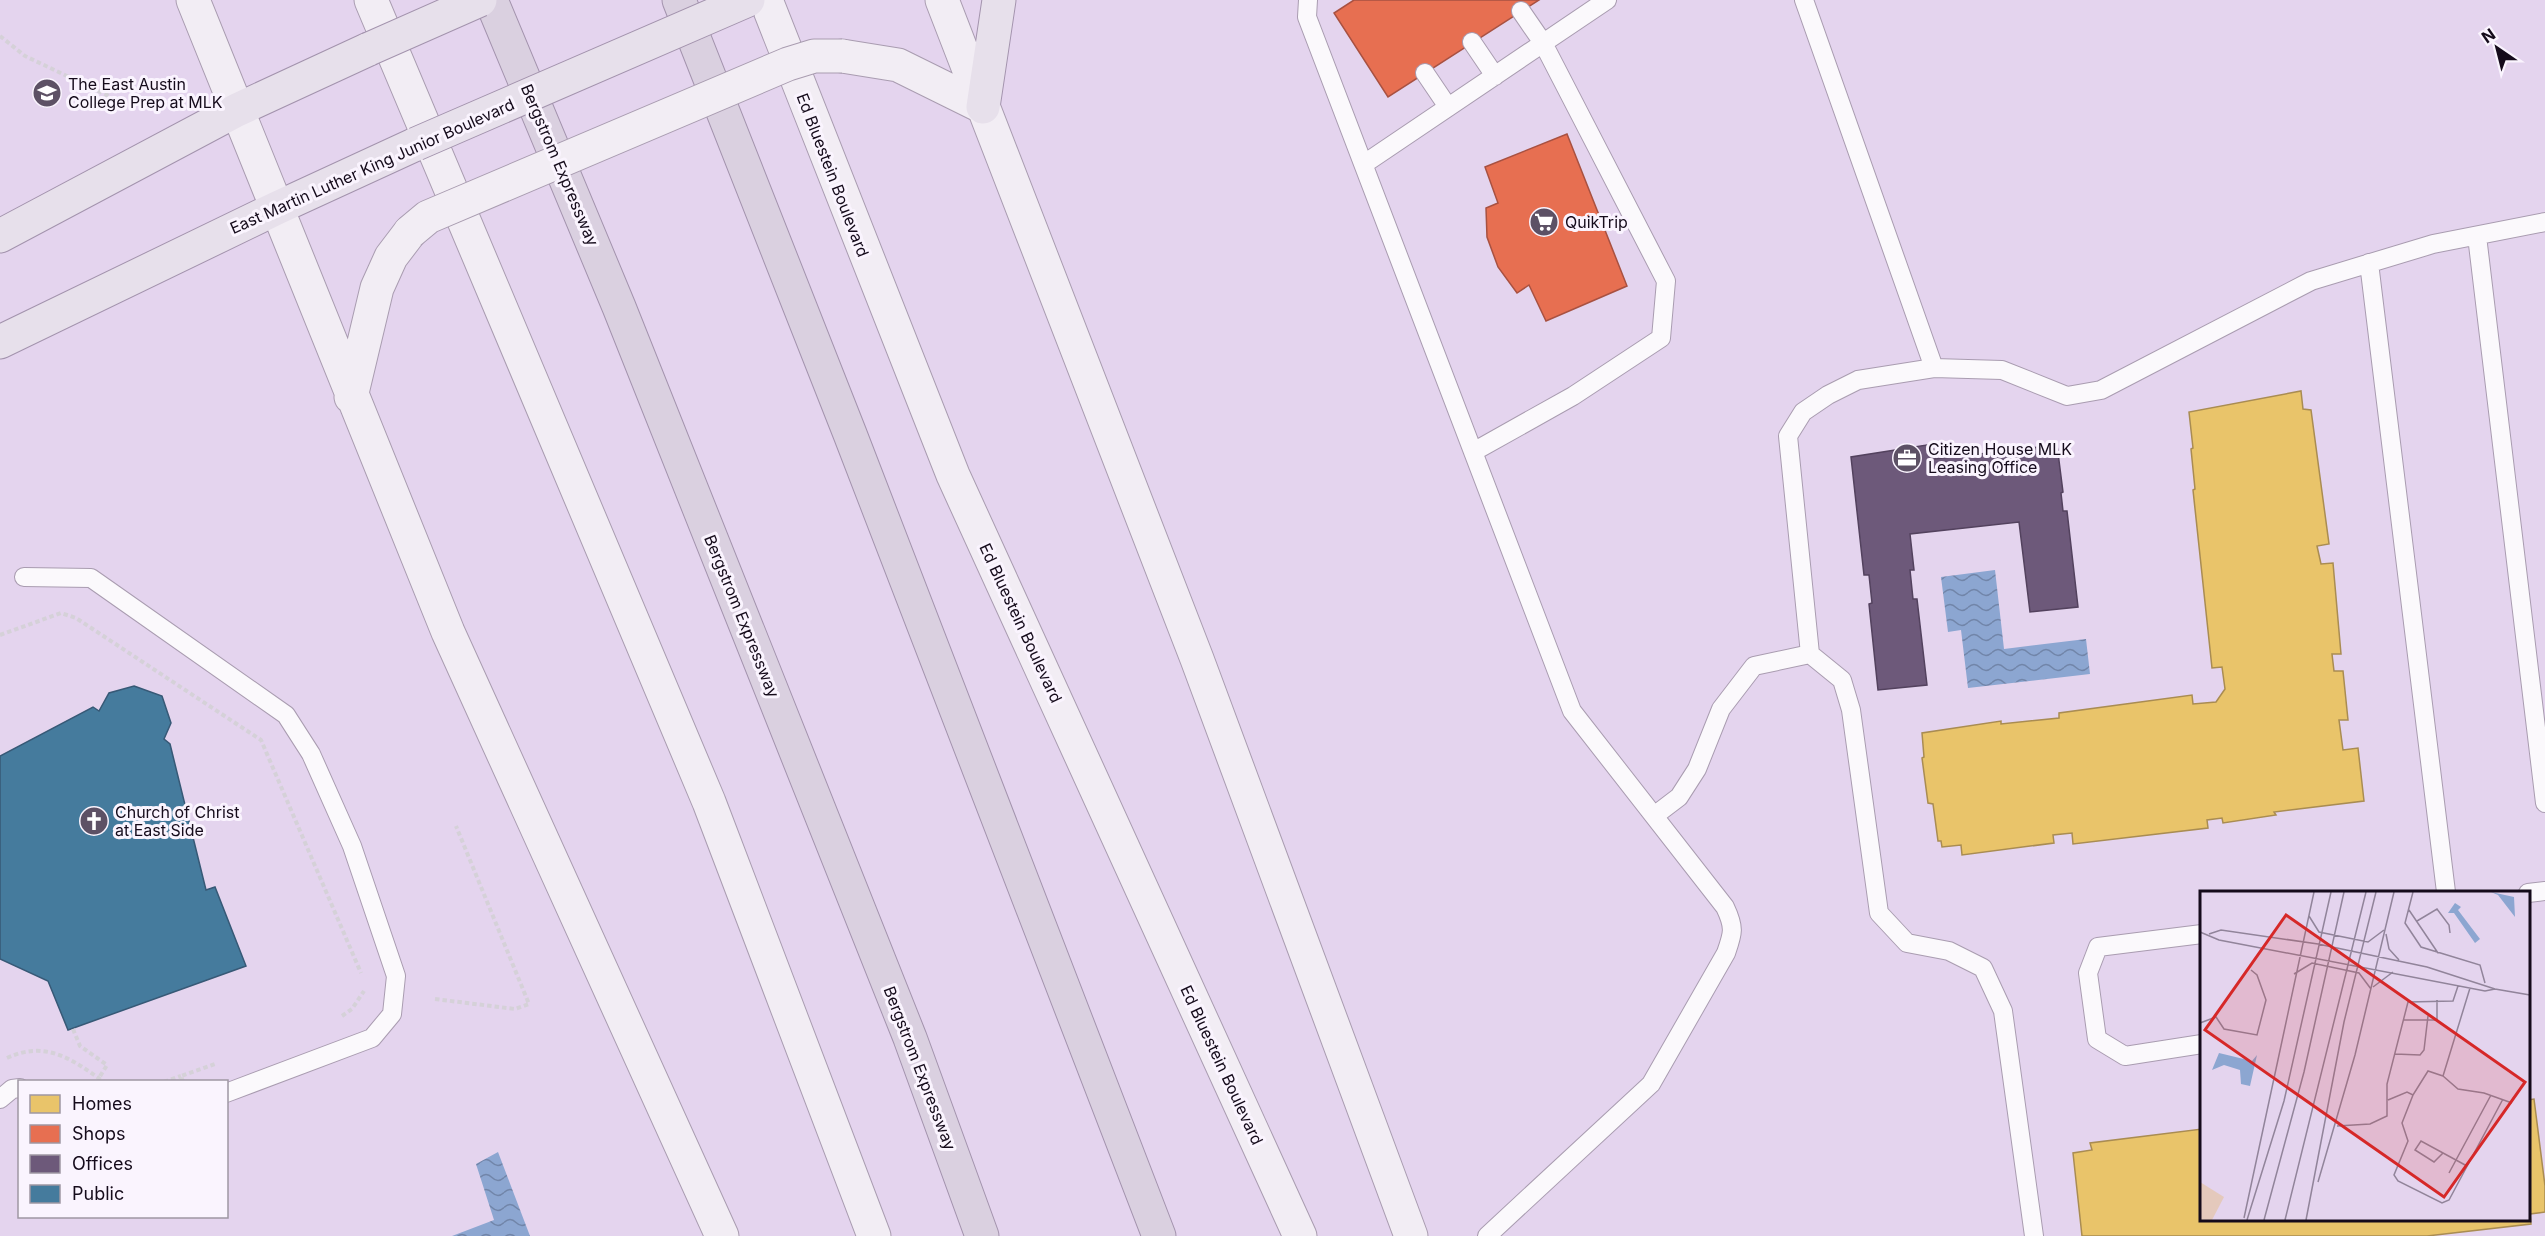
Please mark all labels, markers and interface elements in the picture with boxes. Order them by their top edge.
north arrow [2467,18,2527,78]
text: N [2478,24,2499,47]
place label: The East Austin College Prep at MLK [68,74,223,112]
school or university icon: The East Austin College Prep at MLK [31,77,63,109]
street label: Bergstrom Expressway [517,81,603,249]
street label: Ed Bluestein Boulevard [793,90,873,260]
street label: East Martin Luther King Junior Boulevard [227,94,517,238]
supermarket icon: QuikTrip [1528,206,1560,238]
place label: QuikTrip [1565,212,1628,232]
place label: Citizen House MLK Leasing Office [1928,439,2072,477]
office icon: Citizen House MLK Leasing Office [1891,442,1923,474]
street label: Bergstrom Expressway [700,532,784,700]
street label: Ed Bluestein Boulevard [975,540,1067,706]
place label: Church of Christ at East Side [115,802,239,840]
church icon: Church of Christ at East Side [78,805,110,837]
inset map [2200,891,2530,1221]
street label: Ed Bluestein Boulevard [1176,982,1268,1148]
street label: Bergstrom Expressway [880,983,960,1153]
legend [18,1080,228,1218]
text: Homes [72,1093,132,1114]
text: Shops [72,1123,126,1144]
text: Offices [72,1153,133,1174]
text: Public [72,1183,124,1204]

